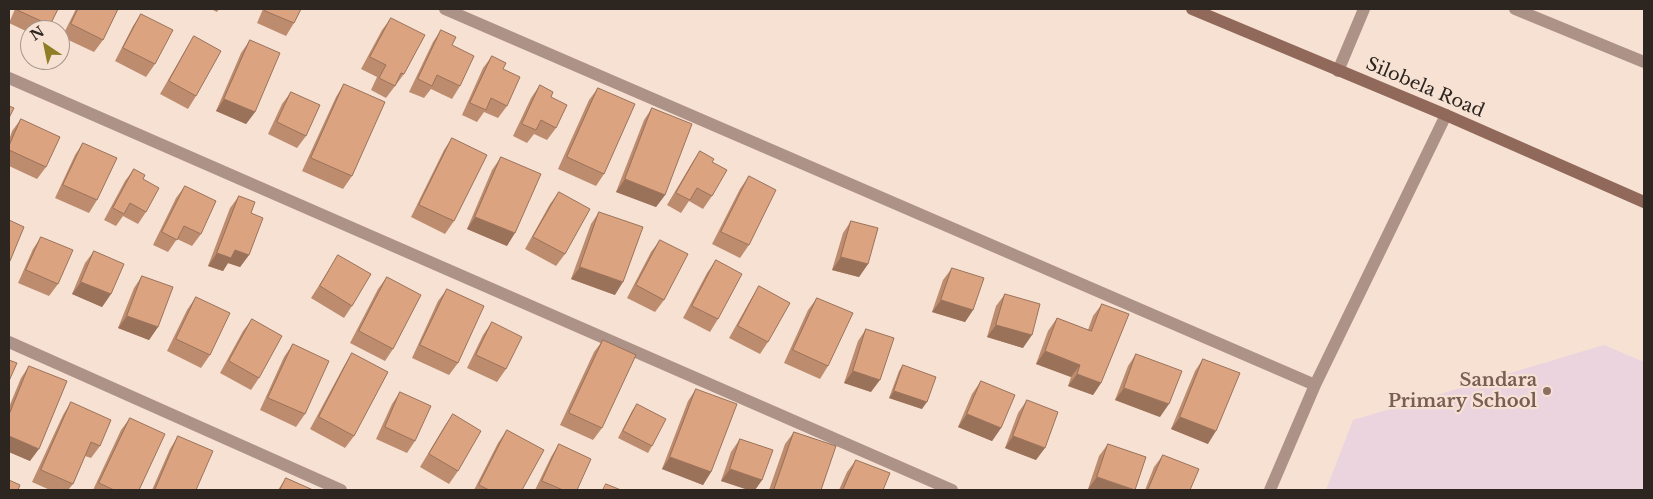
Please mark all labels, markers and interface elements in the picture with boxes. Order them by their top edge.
north arrow [20,20,70,70]
text: N [27,22,48,45]
street label: Silobela Road [1363,53,1487,123]
place label: Sandara Primary School [1388,370,1537,412]
marker: Sandara Primary School [1541,385,1553,397]

